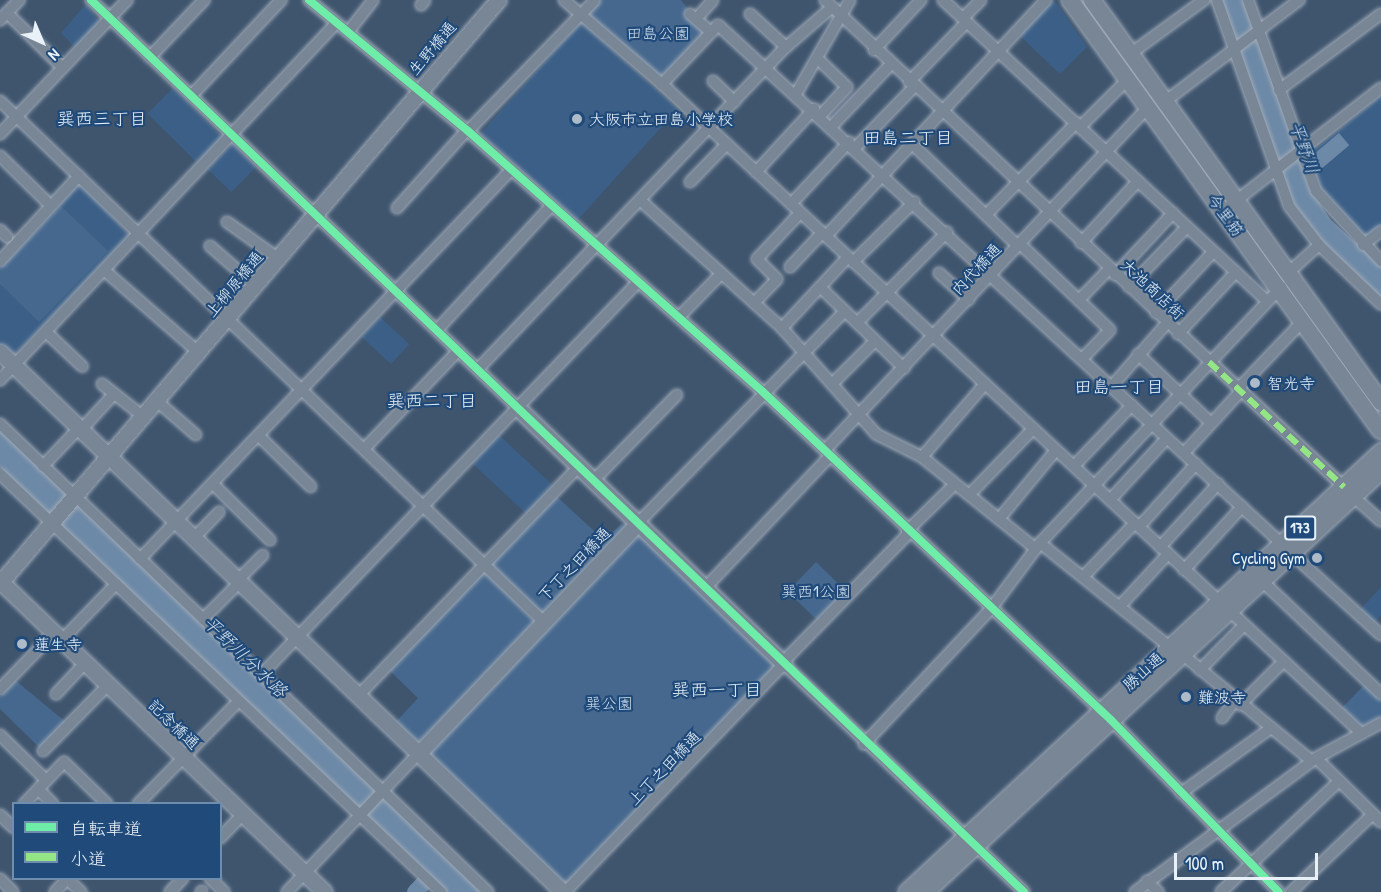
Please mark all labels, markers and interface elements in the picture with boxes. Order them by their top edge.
north arrow [12,12,72,72]
street label: 生野橋通 [404,17,460,79]
park label: 田島公園 [626,23,690,43]
text: N [44,44,65,66]
district label: 巽西三丁目 [57,108,147,130]
place label: 大阪市立田島小学校 [589,109,733,129]
marker: 大阪市立田島小学校 [570,112,584,126]
water label: 平野川 [1285,119,1323,177]
district label: 田島二丁目 [863,127,953,149]
street label: 今里筋 [1204,190,1248,240]
street label: 内代橋通 [947,239,1005,299]
street label: 上柳原橋通 [201,247,267,321]
street label: 大池商店街 [1117,255,1189,323]
place label: 智光寺 [1267,373,1315,393]
district label: 田島一丁目 [1074,376,1164,398]
marker: 智光寺 [1248,376,1262,390]
district label: 巽西二丁目 [387,390,477,412]
road number: 173 [1284,516,1316,540]
street label: 下丁之田橋通 [534,523,614,605]
place label: Cycling Gym [1232,548,1305,568]
marker: Cycling Gym [1310,551,1324,565]
park label: 巽西1公園 [781,581,851,601]
water label: 平野川分水路 [199,612,291,702]
place label: 蓮生寺 [34,634,82,654]
marker: 蓮生寺 [15,637,29,651]
street label: 勝山通 [1119,648,1167,694]
district label: 巽西一丁目 [672,679,762,701]
place label: 難波寺 [1198,687,1246,707]
marker: 難波寺 [1179,690,1193,704]
park label: 巽公園 [585,693,633,713]
street label: 記念橋通 [144,695,204,753]
street label: 上丁之田橋通 [624,727,704,809]
legend [12,802,222,880]
text: 自転車道 [70,816,142,841]
scale bar [1177,841,1321,879]
text: 小道 [70,846,106,871]
text: 100 m [1185,851,1224,876]

